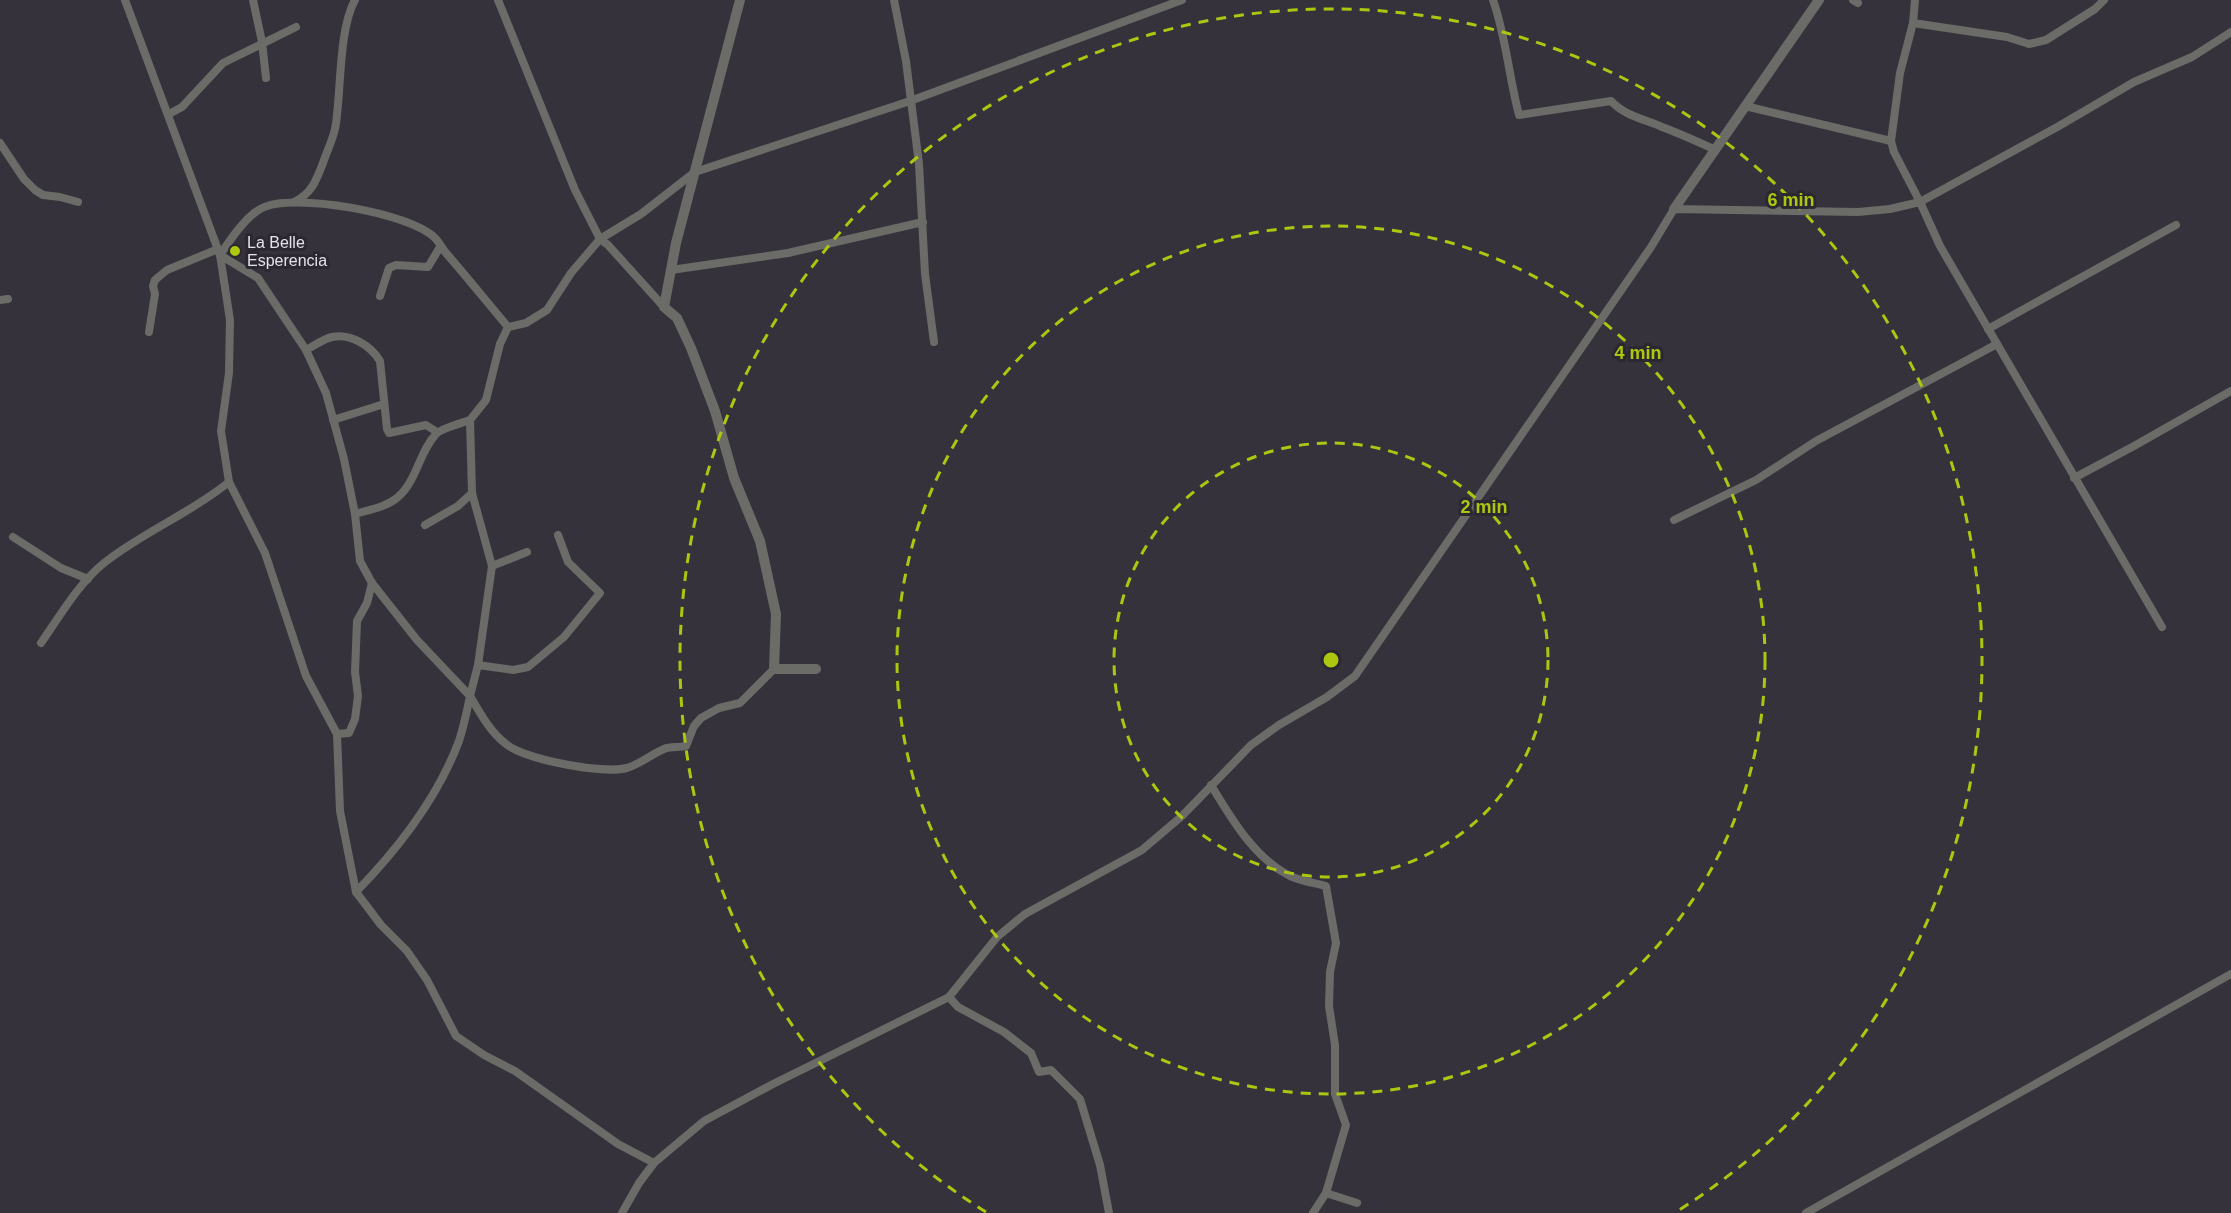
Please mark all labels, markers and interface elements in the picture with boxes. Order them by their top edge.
text: 6 min [1767,190,1815,210]
place label: La Belle Esperencia [247,234,327,269]
marker: La Belle Esperencia [228,244,242,258]
text: 4 min [1614,343,1662,363]
text: 2 min [1460,497,1508,517]
centre of rings [1321,650,1341,670]

